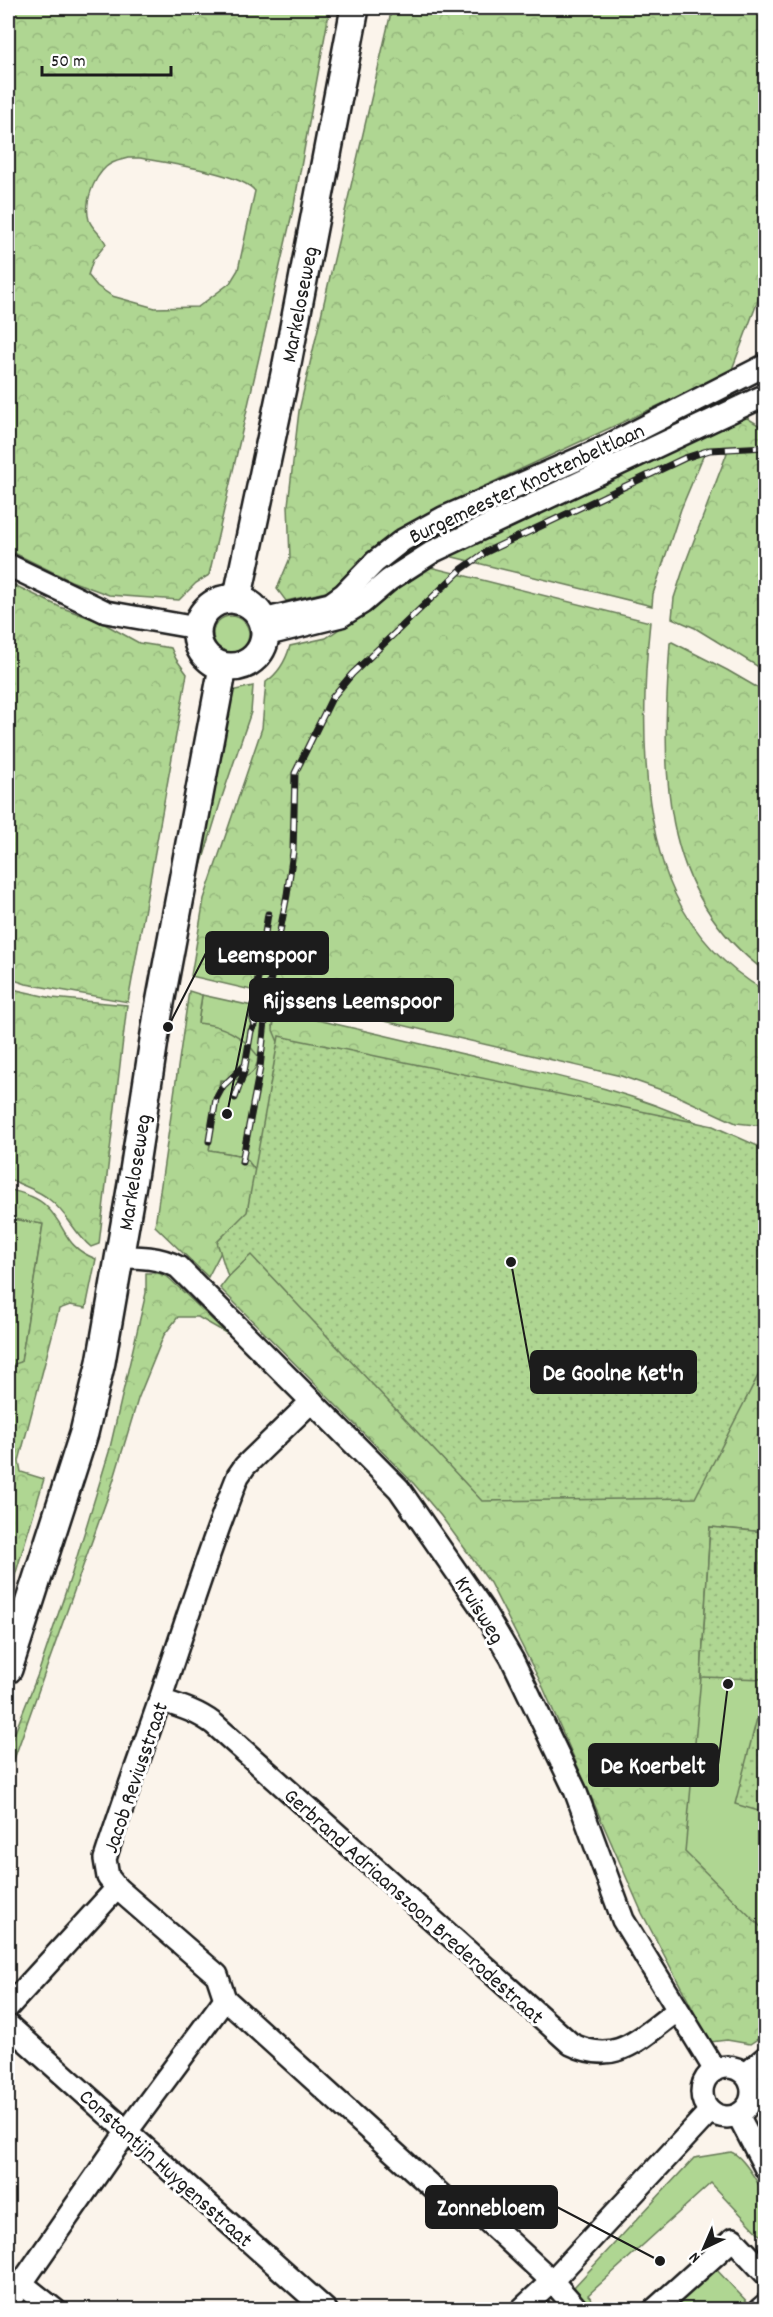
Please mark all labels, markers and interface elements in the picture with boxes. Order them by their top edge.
scale bar [42,39,171,77]
text: 50 m [51,50,86,75]
street label: Markeloseweg [275,244,328,365]
street label: Burgemeester Knottenbeltlaan [405,417,650,554]
callout: Leemspoor [206,932,328,974]
text: Leemspoor [218,940,318,974]
callout: Rijssens Leemspoor [250,979,453,1021]
text: Rijssens Leemspoor [263,986,442,1020]
street label: Markeloseweg [112,1112,161,1233]
callout: De Goolne Ket'n [531,1351,696,1393]
text: De Goolne Ket'n [542,1358,684,1392]
street label: Kruisweg [445,1571,511,1651]
street label: Jacob Reviusstraat [97,1698,178,1858]
callout: De Koerbelt [589,1744,718,1786]
text: De Koerbelt [600,1751,706,1785]
street label: Gerbrand Adriaanszoon Brederodestraat [276,1782,550,2033]
street label: Constantijn Huygensstraat [71,2083,258,2256]
callout: Zonnebloem [426,2186,557,2228]
text: Zonnebloem [437,2193,545,2227]
north arrow [674,2218,734,2278]
text: N [684,2246,706,2268]

